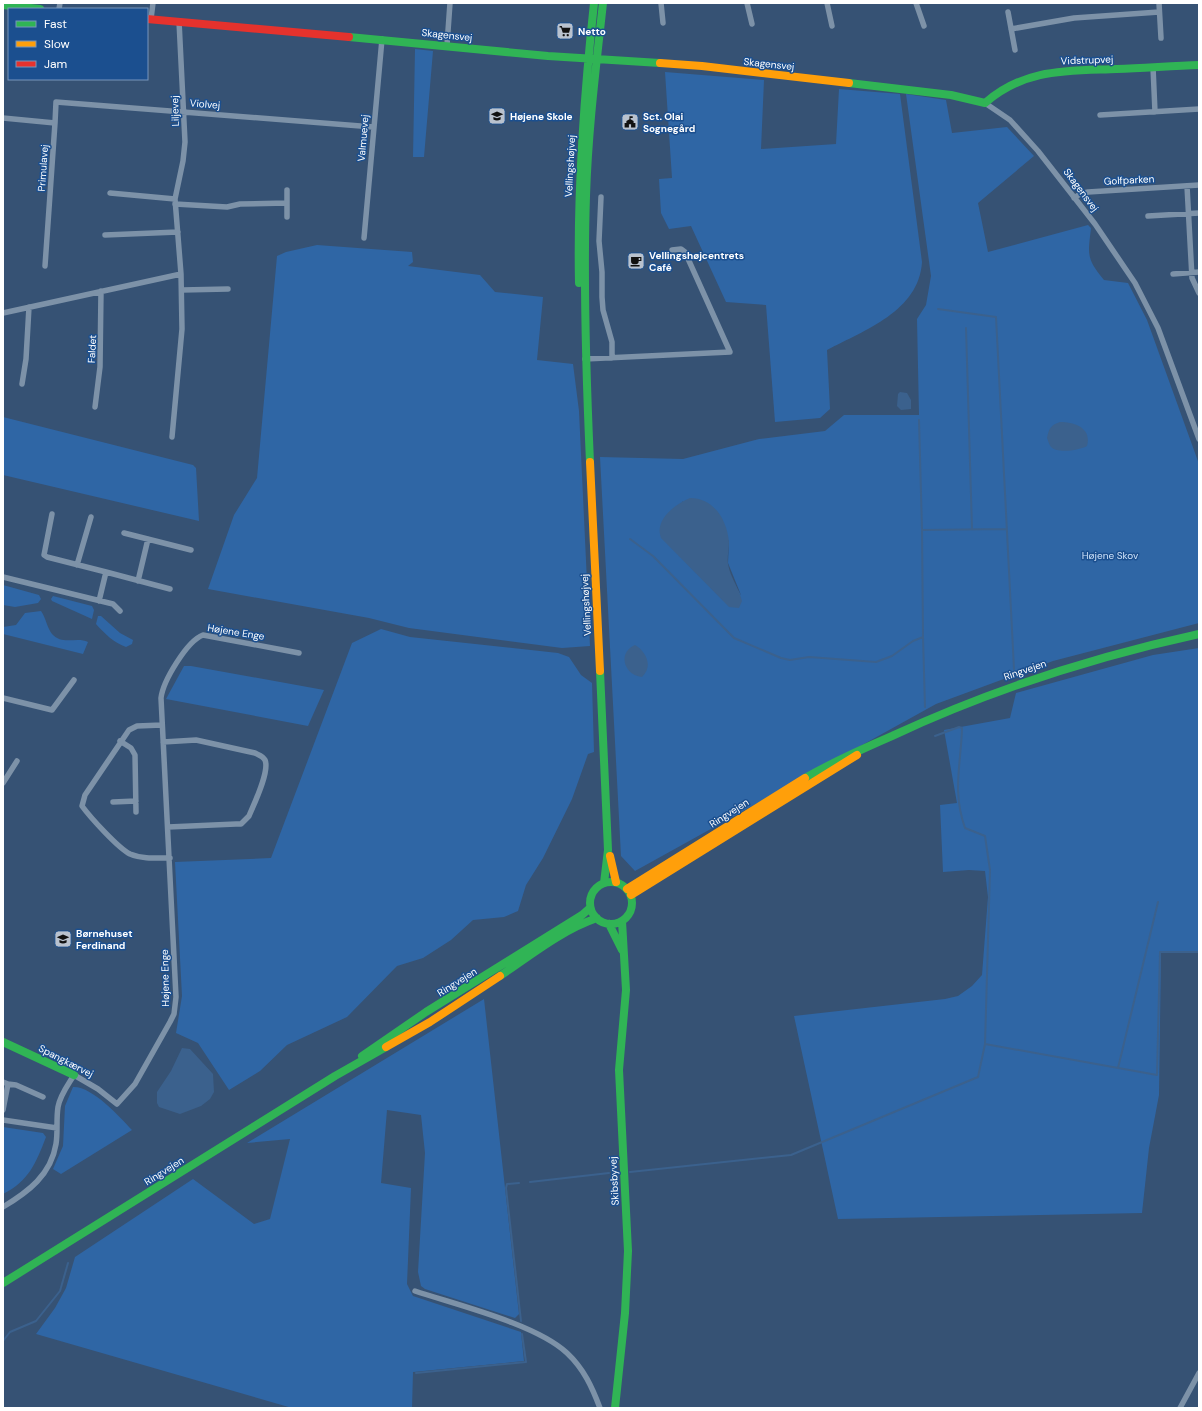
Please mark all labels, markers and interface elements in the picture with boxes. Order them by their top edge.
legend [8,8,148,80]
text: Fast [44,16,67,32]
supermarket icon: Netto [555,21,575,41]
place label: Netto [578,25,606,38]
street label: Skagensvej [421,26,473,44]
text: Slow [44,36,70,52]
street label: Vidstrupvej [1060,53,1114,67]
street label: Skagensvej [743,55,795,73]
text: Jam [44,56,67,72]
street label: Liljevej [168,95,182,127]
street label: Violvej [189,96,221,112]
school or university icon: Højene Skole [487,106,507,126]
place label: Højene Skole [510,110,573,123]
place label: Sct. Olai Sognegård [643,110,695,135]
public building icon: Sct. Olai Sognegård [620,112,640,132]
street label: Valmuevej [354,114,372,162]
street label: Vellingshøjvej [562,135,578,197]
street label: Primulavej [35,144,51,192]
street label: Skagensvej [1060,166,1102,214]
street label: Golfparken [1103,172,1155,188]
place label: Vellingshøjcentrets Café [649,249,744,274]
cafe icon: Vellingshøjcentrets Café [626,251,646,271]
street label: Faldet [85,334,99,364]
park label: Højene Skov [1082,549,1139,562]
street label: Vellingshøjvej [578,574,594,636]
street label: Højene Enge [207,621,266,643]
street label: Ringvejen [1002,657,1048,683]
street label: Ringvejen [707,795,751,831]
place label: Børnehuset Ferdinand [76,927,133,952]
school or university icon: Børnehuset Ferdinand [53,929,73,949]
street label: Højene Enge [158,949,172,1007]
street label: Ringvejen [435,965,479,999]
street label: Spangkærvej [36,1042,96,1080]
street label: Ringvejen [142,1154,186,1188]
street label: Skibsbyvej [606,1156,622,1206]

